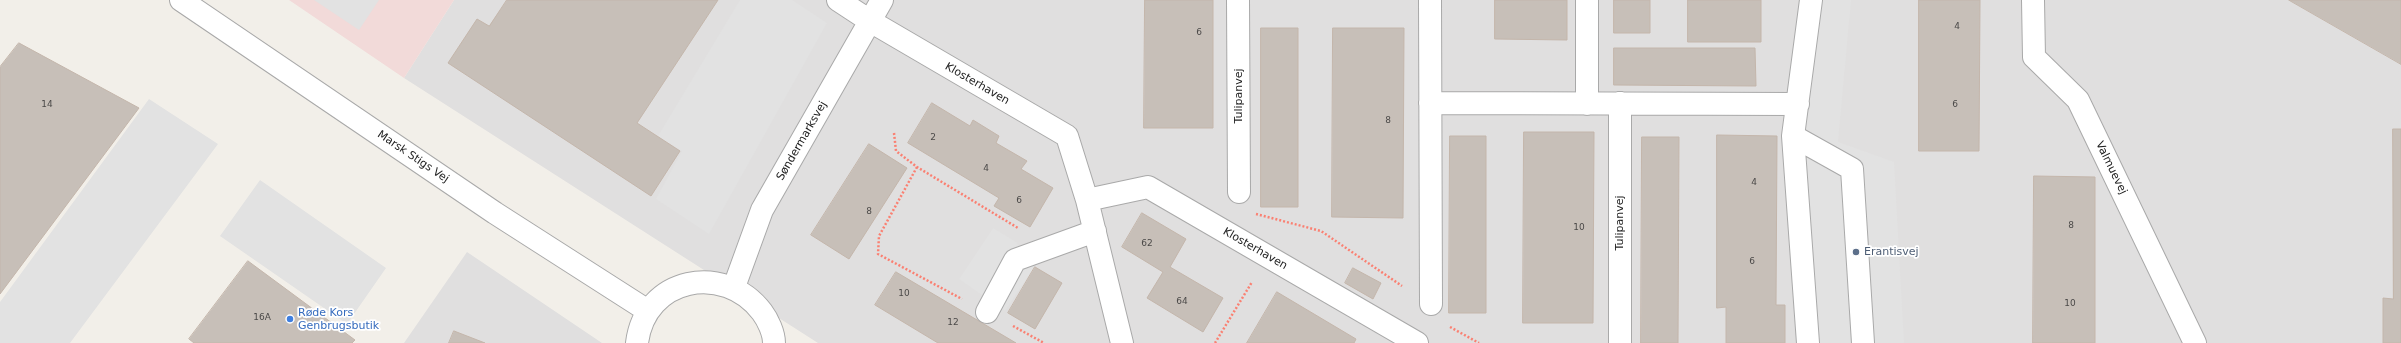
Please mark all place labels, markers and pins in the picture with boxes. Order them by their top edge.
place label: Erantisvej [1864,245,1919,259]
marker: Erantisvej [1851,247,1861,257]
place label: Røde Kors Genbrugsbutik [298,306,379,332]
marker: Røde Kors Genbrugsbutik [285,314,295,324]

